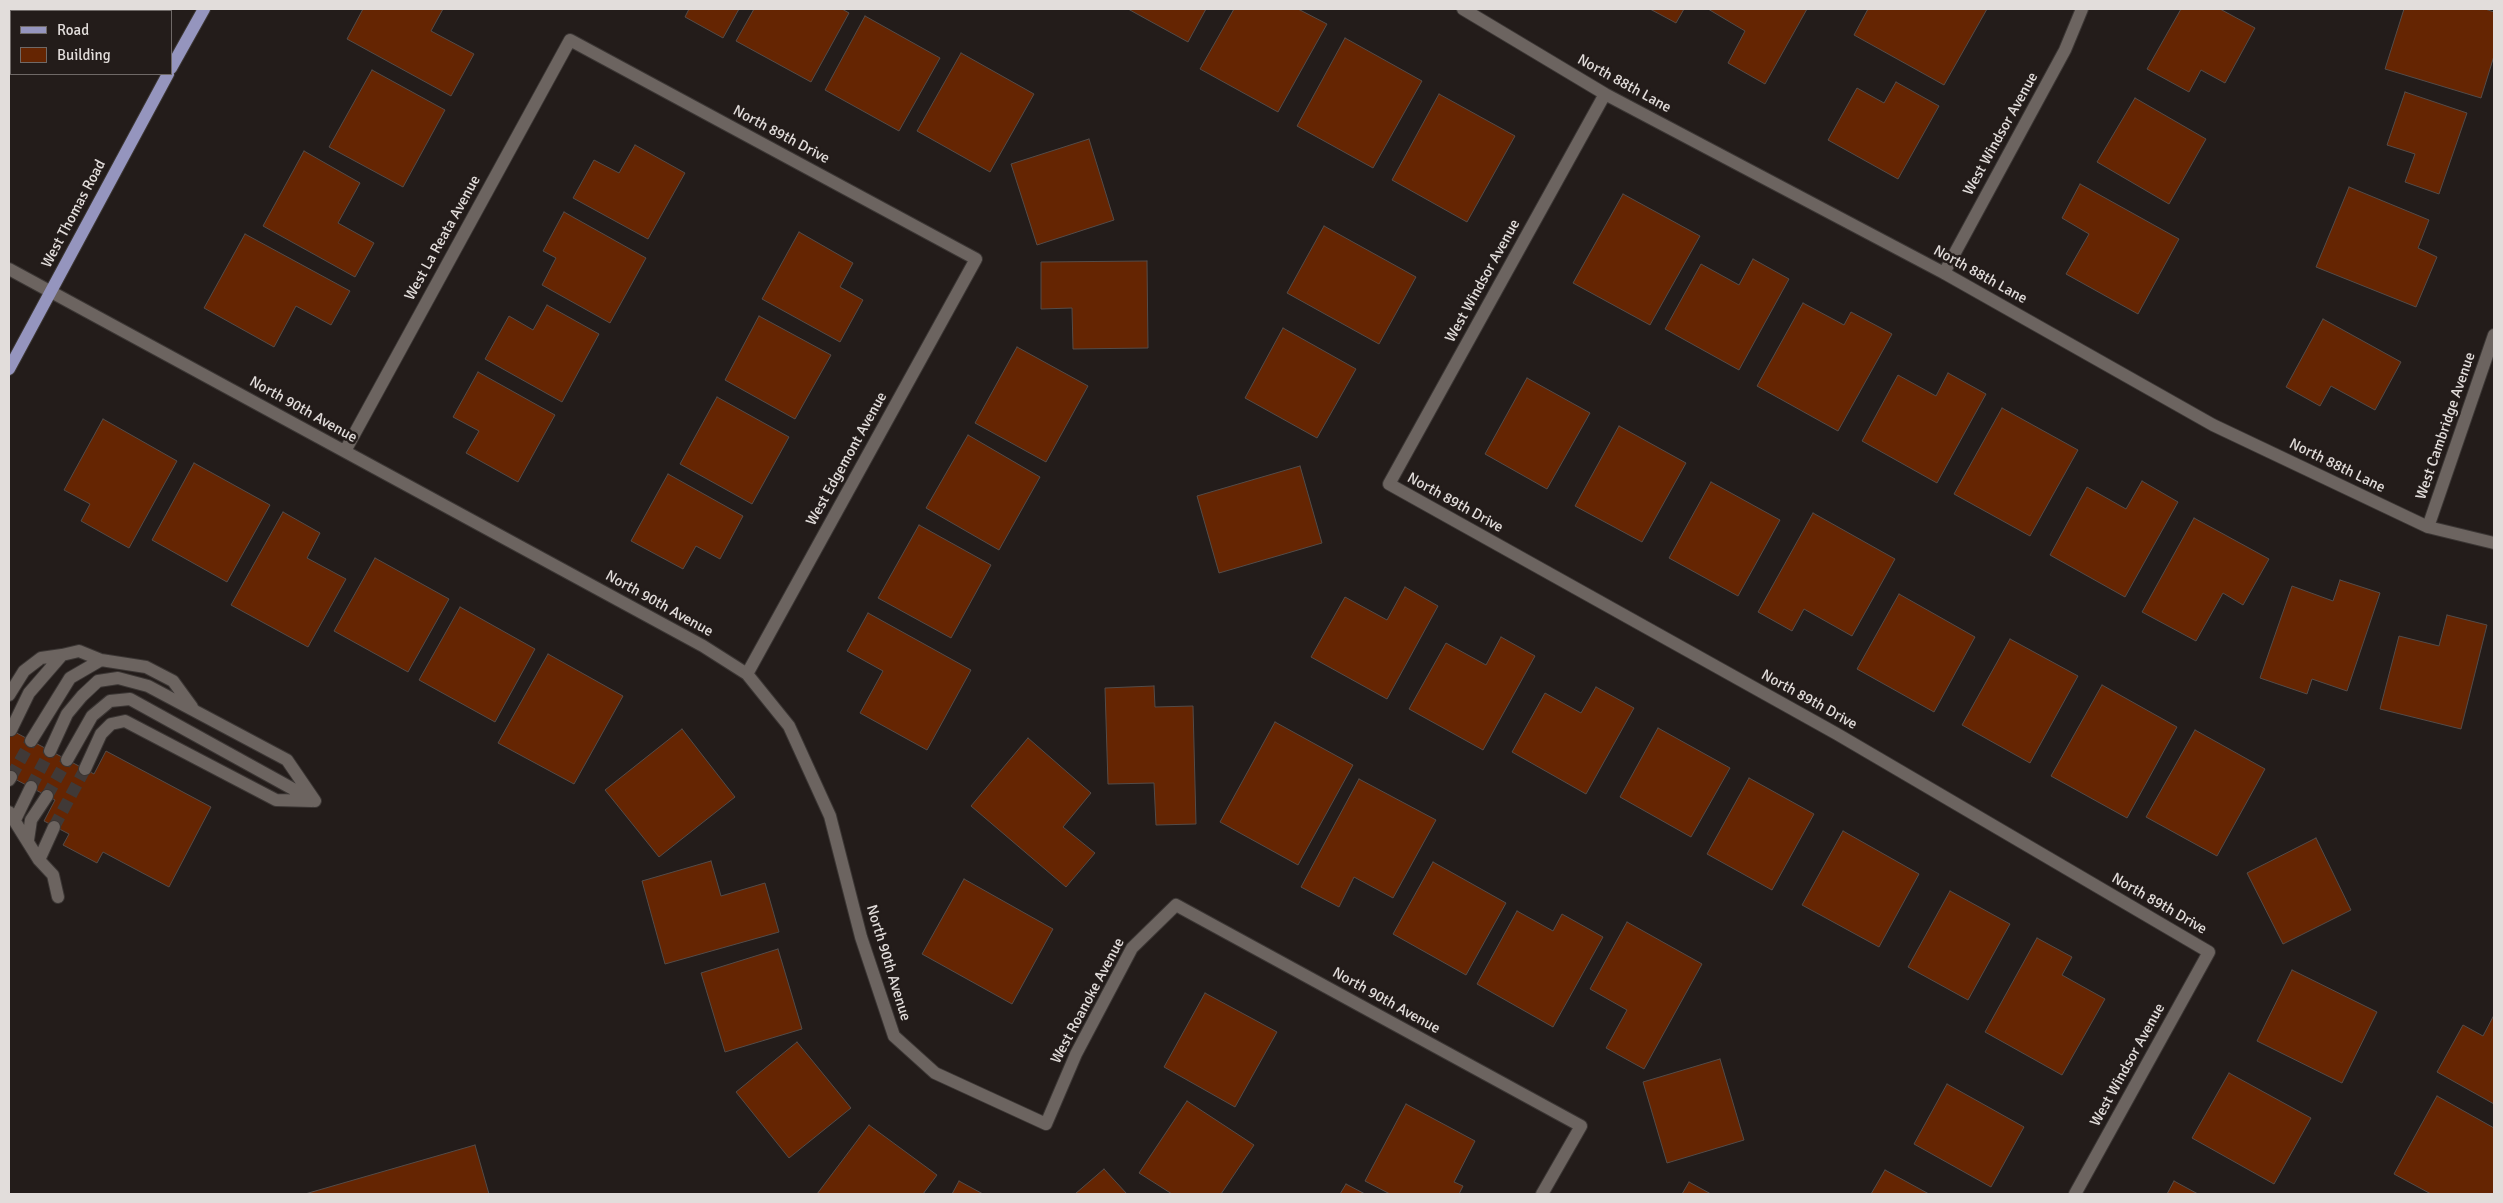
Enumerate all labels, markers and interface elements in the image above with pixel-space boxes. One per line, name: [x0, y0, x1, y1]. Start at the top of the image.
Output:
legend: [10, 10, 172, 75]
text: Road: [57, 21, 89, 39]
text: Building: [57, 46, 111, 64]
street label: North 88th Lane: [1574, 51, 1674, 117]
street label: West Windsor Avenue: [1960, 69, 2042, 199]
street label: North 89th Drive: [730, 102, 832, 168]
street label: West Thomas Road: [38, 157, 110, 271]
street label: West La Reata Avenue: [401, 172, 485, 304]
street label: West Windsor Avenue: [1442, 216, 1524, 346]
street label: North 88th Lane: [1930, 242, 2030, 308]
street label: West Cambridge Avenue: [2412, 350, 2480, 502]
street label: North 90th Avenue: [246, 373, 360, 447]
street label: West Edgemont Avenue: [803, 389, 891, 529]
street label: North 88th Lane: [2286, 435, 2388, 497]
street label: North 89th Drive: [1404, 469, 1506, 537]
street label: North 90th Avenue: [602, 567, 716, 641]
street label: North 89th Drive: [1758, 666, 1860, 734]
street label: North 89th Drive: [2108, 869, 2210, 939]
street label: North 90th Avenue: [862, 903, 914, 1023]
street label: West Roanoke Avenue: [1047, 935, 1129, 1067]
street label: North 90th Avenue: [1329, 964, 1443, 1038]
street label: West Windsor Avenue: [2087, 1000, 2169, 1130]

